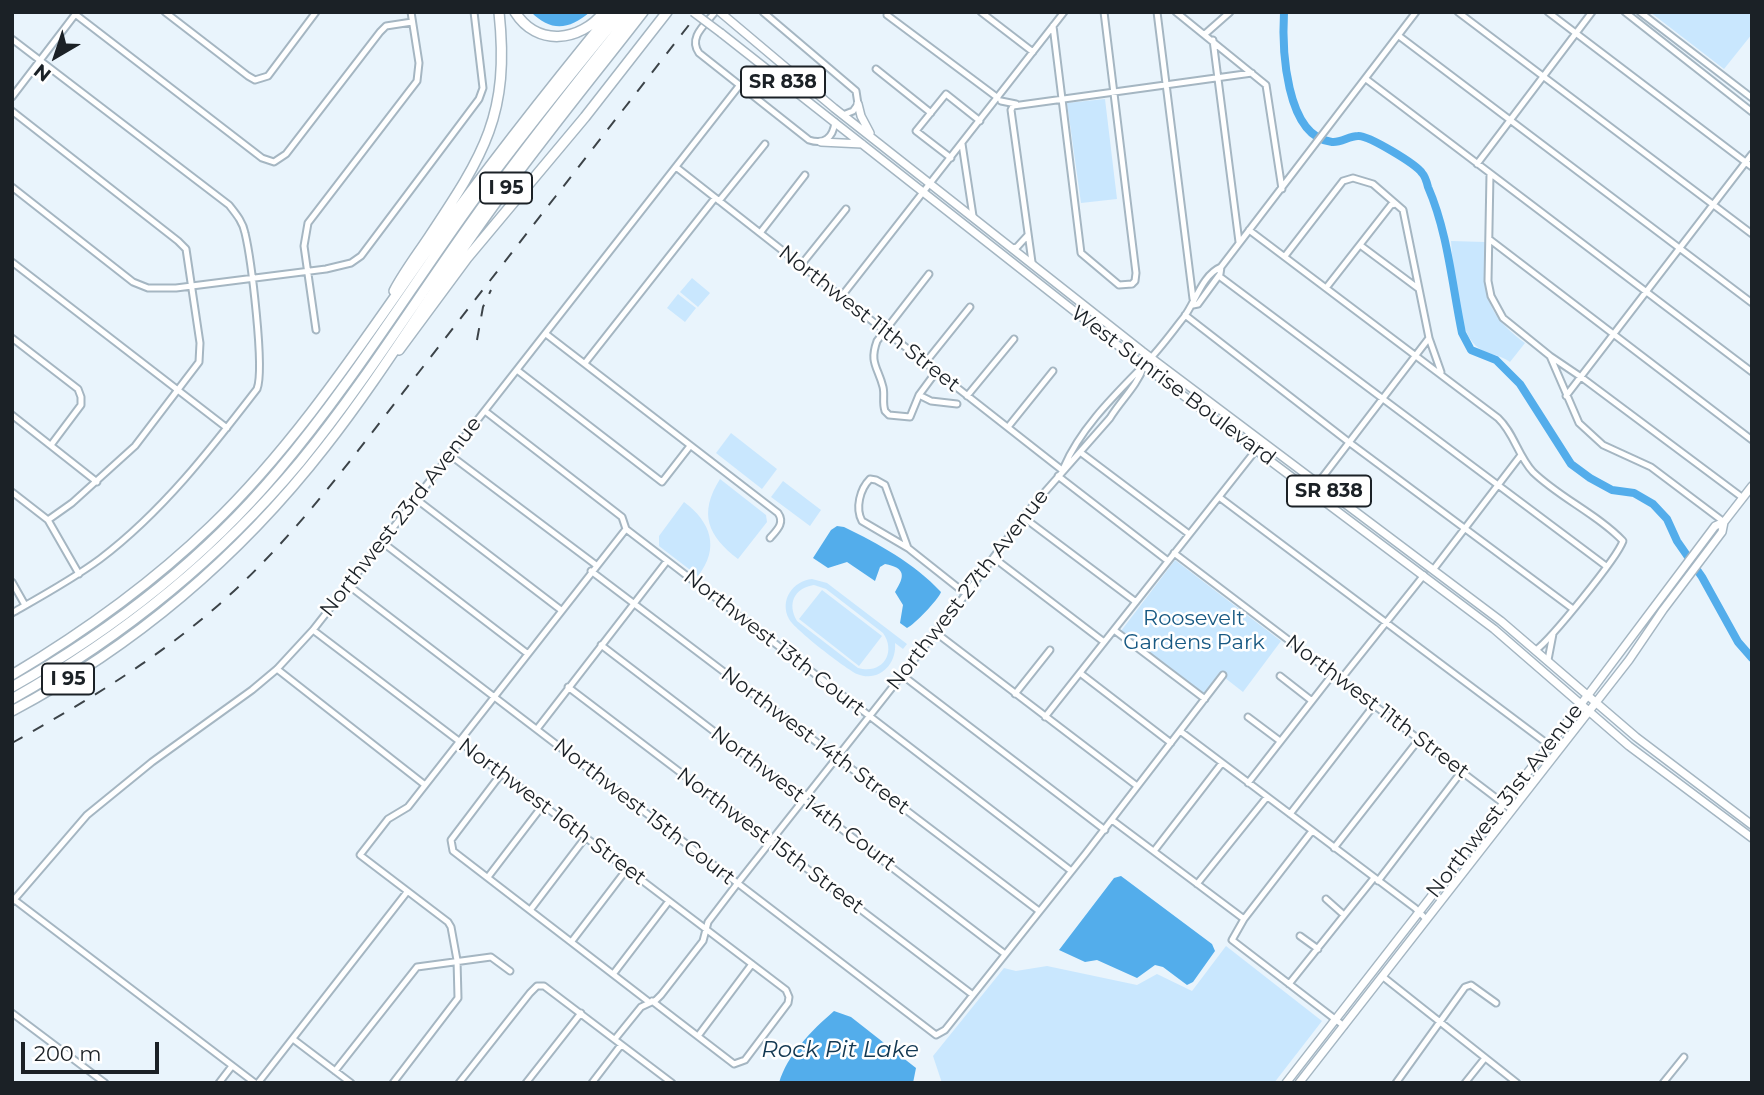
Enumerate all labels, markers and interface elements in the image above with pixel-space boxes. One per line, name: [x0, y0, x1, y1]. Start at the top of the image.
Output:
north arrow: [21, 21, 91, 91]
text: N: [29, 59, 56, 86]
road number: SR 838: [741, 66, 825, 97]
road number: I 95: [480, 172, 532, 204]
street label: Northwest 11th Street: [773, 240, 965, 398]
street label: West Sunrise Boulevard: [1066, 301, 1280, 471]
street label: Northwest 23rd Avenue: [315, 412, 487, 622]
road number: SR 838: [1287, 476, 1371, 506]
street label: Northwest 27th Avenue: [882, 485, 1054, 695]
street label: Northwest 13th Court: [678, 564, 870, 722]
park label: Roosevelt Gardens Park: [1123, 606, 1265, 656]
street label: Northwest 11th Street: [1280, 630, 1474, 784]
street label: Northwest 14th Street: [716, 662, 914, 820]
road number: I 95: [42, 664, 94, 694]
street label: Northwest 31st Avenue: [1421, 699, 1589, 903]
street label: Northwest 14th Court: [705, 721, 901, 877]
street label: Northwest 16th Street: [453, 733, 651, 891]
street label: Northwest 15th Court: [548, 733, 740, 891]
street label: Northwest 15th Street: [671, 762, 869, 920]
scale bar: [24, 1028, 163, 1072]
water label: Rock Pit Lake: [761, 1036, 919, 1064]
text: 200 m: [34, 1041, 101, 1066]

